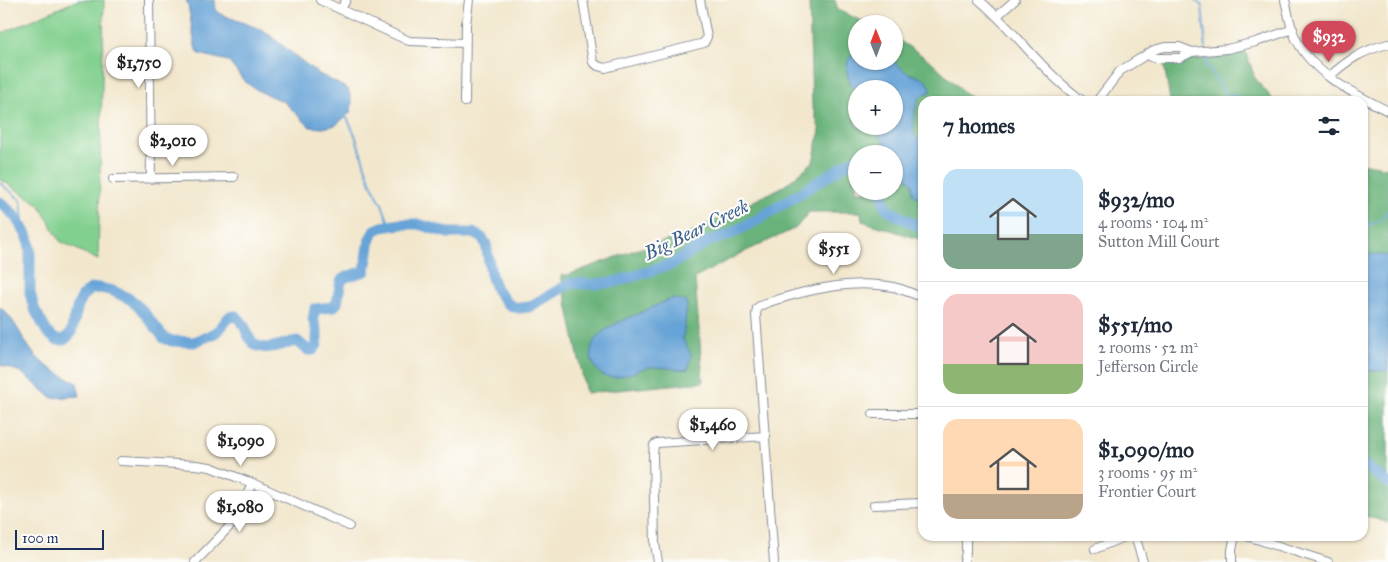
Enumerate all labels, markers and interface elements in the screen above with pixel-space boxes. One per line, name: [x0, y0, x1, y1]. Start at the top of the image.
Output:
north arrow: [848, 15, 902, 70]
map controls: [848, 15, 903, 200]
pin: $932: [1299, 20, 1359, 63]
text: $932: [1313, 27, 1345, 46]
pin: $1,750: [98, 46, 180, 89]
text: $1,750: [117, 53, 161, 72]
button: +: [848, 80, 903, 135]
icon: filters: [1315, 112, 1343, 140]
text: 7 homes: [943, 113, 1015, 139]
pin: $2,010: [132, 124, 214, 167]
text: $2,010: [150, 131, 196, 150]
button: −: [848, 145, 903, 200]
text: $932/mo: [1098, 187, 1175, 213]
icon: home: [983, 189, 1043, 249]
water label: Big Bear Creek: [639, 194, 753, 265]
text: 4 rooms · 104 m²: [1098, 213, 1208, 232]
pin: $551: [804, 232, 864, 275]
text: Sutton Mill Court: [1098, 232, 1220, 251]
text: $551: [819, 239, 849, 258]
text: $551/mo: [1098, 312, 1172, 338]
icon: home: [983, 314, 1043, 374]
text: 2 rooms · 52 m²: [1098, 338, 1198, 357]
text: Jefferson Circle: [1098, 357, 1198, 376]
pin: $1,460: [672, 408, 754, 451]
text: $1,460: [690, 415, 736, 434]
pin: $1,090: [200, 424, 282, 467]
text: $1,090: [217, 431, 265, 450]
text: $1,090/mo: [1098, 437, 1194, 463]
icon: home: [983, 439, 1043, 499]
text: 3 rooms · 95 m²: [1098, 463, 1197, 482]
text: Frontier Court: [1098, 482, 1196, 501]
pin: $1,080: [199, 490, 281, 533]
text: $1,080: [216, 497, 264, 516]
scale bar: [15, 527, 104, 550]
text: 100 m: [22, 530, 59, 547]

